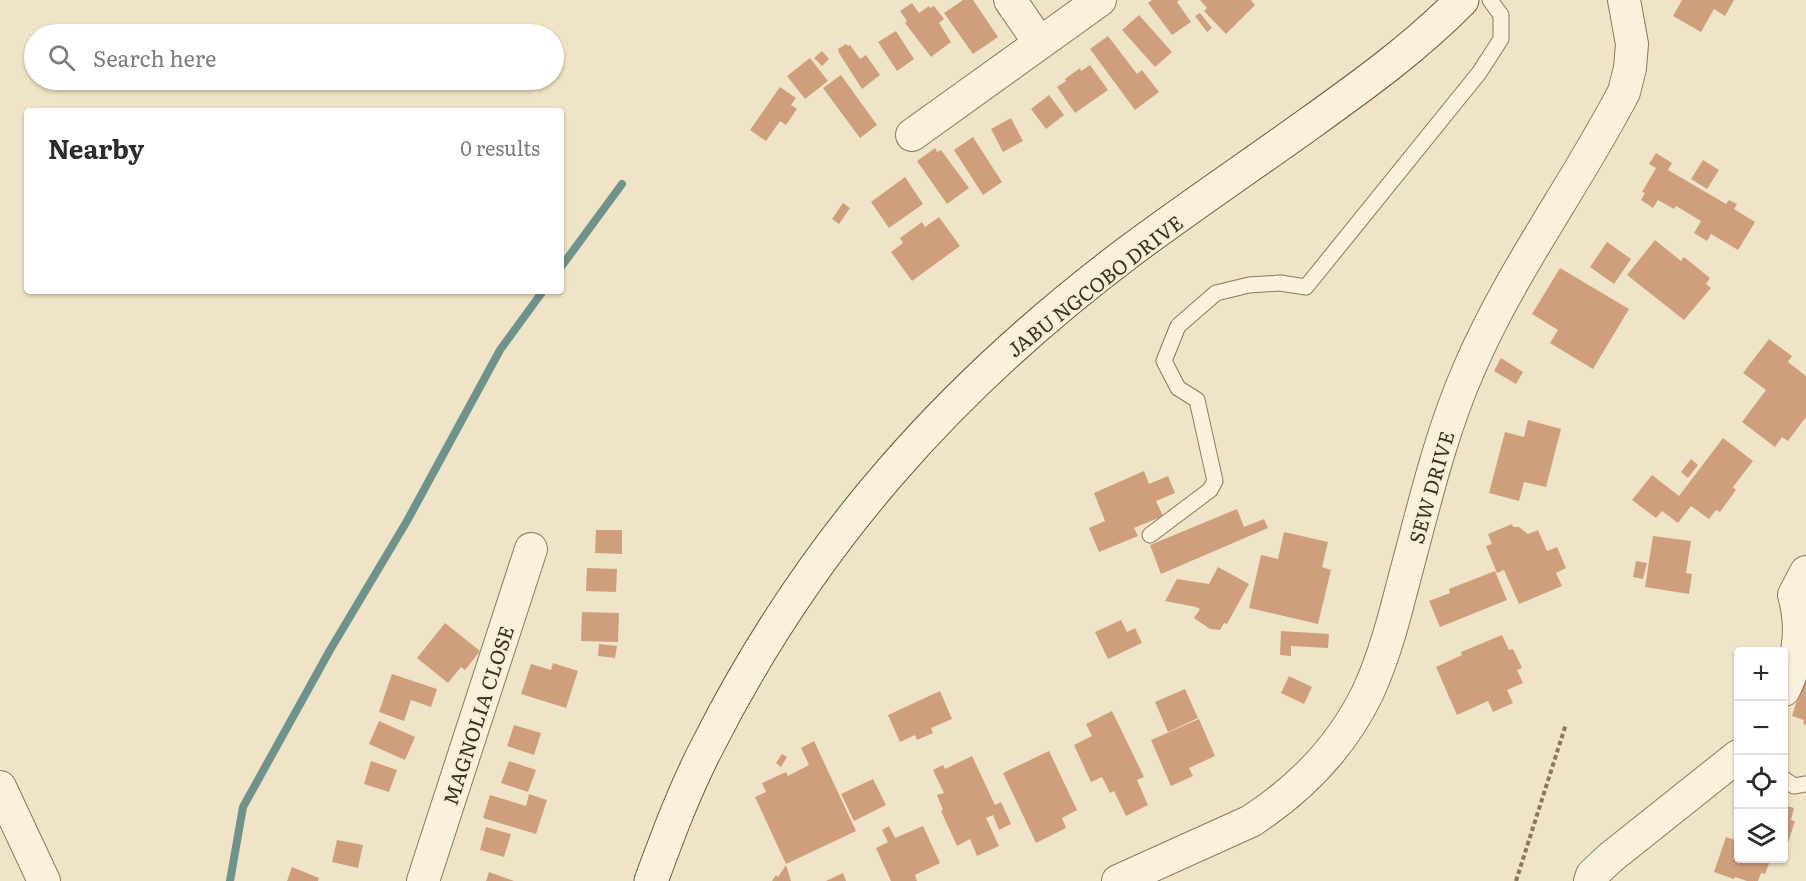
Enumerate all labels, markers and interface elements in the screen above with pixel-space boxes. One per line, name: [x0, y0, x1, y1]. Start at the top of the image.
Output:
search box: [24, 24, 564, 90]
icon: search: [45, 41, 78, 74]
text: Search here: [93, 41, 216, 74]
text: Nearby: [48, 128, 144, 167]
text: 0 results: [460, 132, 540, 162]
street label: JABU NGCOBO DRIVE: [1000, 207, 1188, 363]
street label: SEW DRIVE: [1400, 427, 1460, 547]
street label: MAGNOLIA CLOSE: [434, 621, 520, 809]
map controls: [1734, 647, 1788, 863]
button: +: [1734, 647, 1788, 701]
button: −: [1734, 701, 1788, 755]
button: locate: [1734, 755, 1788, 809]
button: layers: [1734, 809, 1788, 863]

